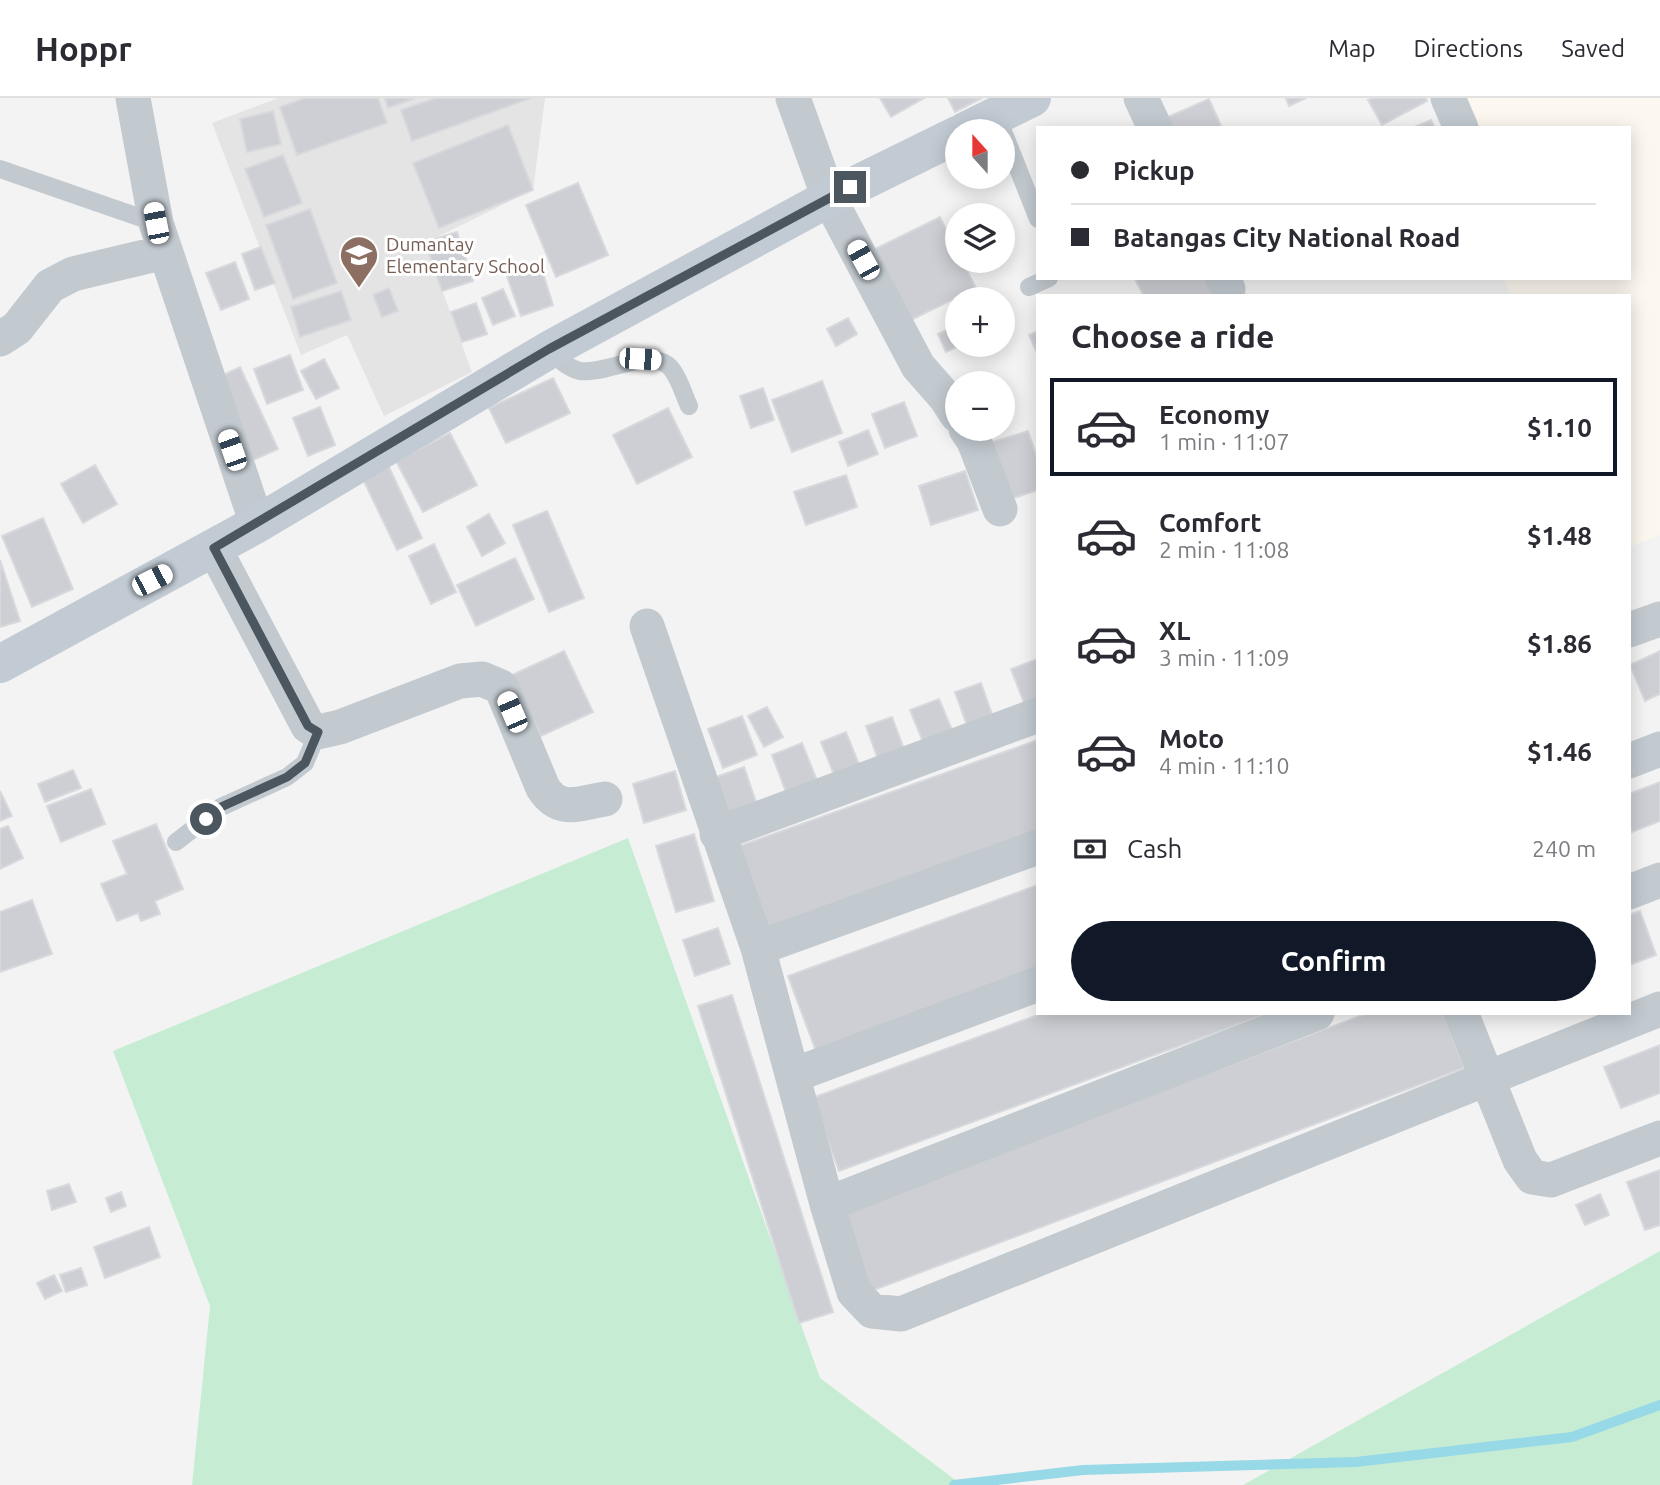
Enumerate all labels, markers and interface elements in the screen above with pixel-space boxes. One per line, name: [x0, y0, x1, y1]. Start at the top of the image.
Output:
text: Hoppr: [35, 30, 132, 67]
text: Map: [1328, 35, 1375, 62]
text: Directions: [1413, 35, 1523, 62]
text: Saved: [1561, 35, 1625, 62]
north arrow: [945, 119, 1015, 189]
map controls: [945, 119, 1015, 441]
text: Pickup: [1113, 156, 1195, 185]
route end: [834, 171, 866, 203]
car: [142, 200, 171, 246]
button: layers: [945, 203, 1015, 273]
text: Batangas City National Road: [1113, 223, 1460, 252]
place label: Dumantay Elementary School: [386, 233, 545, 277]
school or university icon: Dumantay Elementary School: [338, 234, 380, 289]
car: [844, 237, 883, 283]
button: +: [945, 287, 1015, 357]
text: Choose a ride: [1071, 318, 1274, 354]
car: [619, 347, 662, 371]
button: −: [945, 371, 1015, 441]
icon: car: [1075, 396, 1138, 459]
text: Economy: [1159, 400, 1269, 429]
text: $1.10: [1527, 413, 1592, 442]
car: [216, 427, 249, 473]
text: 1 min · 11:07: [1159, 429, 1290, 454]
icon: car: [1075, 504, 1138, 567]
text: Comfort: [1159, 508, 1262, 537]
text: $1.48: [1527, 521, 1592, 550]
text: 2 min · 11:08: [1159, 537, 1290, 562]
car: [129, 561, 176, 599]
icon: car: [1075, 612, 1138, 675]
text: XL: [1159, 616, 1190, 645]
text: $1.86: [1527, 629, 1592, 658]
text: 3 min · 11:09: [1159, 645, 1290, 670]
car: [495, 689, 530, 735]
icon: car: [1075, 720, 1138, 783]
text: Moto: [1159, 724, 1224, 753]
text: $1.46: [1527, 737, 1592, 766]
text: 4 min · 11:10: [1159, 753, 1290, 778]
route start: [190, 803, 222, 835]
icon: cash: [1071, 830, 1109, 868]
text: Cash: [1127, 834, 1182, 863]
text: 240 m: [1532, 836, 1596, 861]
button: Confirm: [1071, 921, 1596, 1001]

